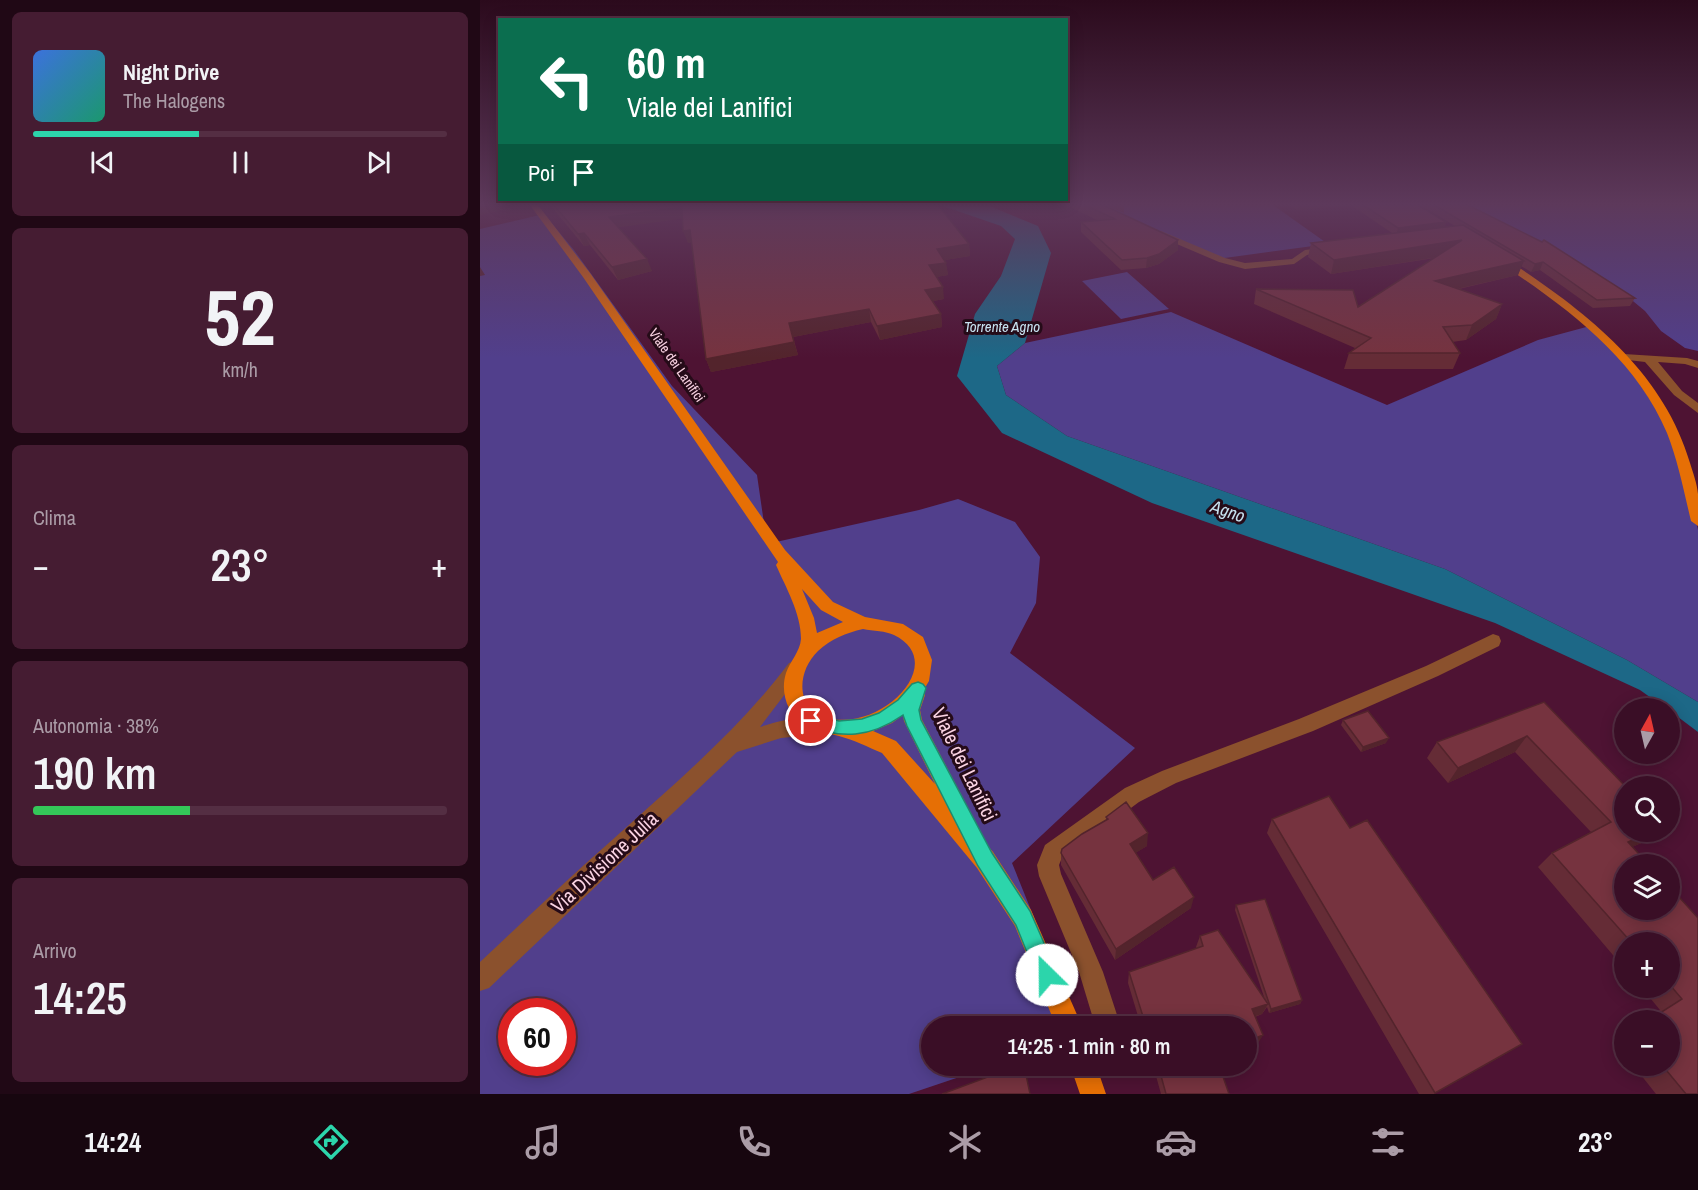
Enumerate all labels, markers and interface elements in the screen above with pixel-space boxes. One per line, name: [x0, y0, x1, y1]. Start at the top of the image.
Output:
text: 60 m: [627, 35, 706, 91]
icon: left: [528, 42, 606, 120]
text: Night Drive: [123, 57, 219, 87]
text: The Halogens: [123, 87, 225, 114]
text: Viale dei Lanifici: [627, 89, 793, 125]
icon: previous: [86, 146, 119, 179]
icon: pause: [224, 146, 257, 179]
icon: next: [362, 146, 395, 179]
icon: arrive: [567, 156, 600, 189]
text: Poi: [528, 158, 555, 188]
text: 52: [204, 264, 276, 369]
water label: Torrente Agno: [964, 316, 1040, 337]
street label: Viale dei Lanifici: [645, 325, 709, 405]
text: km/h: [222, 356, 258, 383]
water label: Agno: [1207, 493, 1248, 528]
text: Clima: [33, 504, 76, 531]
text: 23°: [210, 534, 270, 595]
text: −: [33, 543, 49, 587]
text: +: [431, 543, 447, 587]
pin: [785, 695, 836, 746]
north arrow: [1614, 698, 1680, 764]
map controls: [1614, 698, 1680, 1076]
street label: Viale dei Lanifici: [926, 703, 1004, 825]
icon: arrive: [794, 704, 827, 737]
text: Autonomia · 38%: [33, 712, 159, 739]
text: 190 km: [33, 742, 157, 803]
button: search: [1614, 776, 1680, 842]
street label: Via Divisione Julia: [545, 805, 663, 919]
button: layers: [1614, 854, 1680, 920]
button: +: [1614, 932, 1680, 998]
text: Arrivo: [33, 937, 77, 964]
position arrow: [1015, 943, 1079, 1007]
text: 14:25: [33, 967, 127, 1028]
speed limit sign: 60: [498, 998, 576, 1076]
button: −: [1614, 1010, 1680, 1076]
text: 14:25 · 1 min · 80 m: [1007, 1031, 1171, 1061]
icon: directions: [310, 1121, 352, 1163]
icon: music: [522, 1121, 564, 1163]
icon: phone: [733, 1121, 775, 1163]
icon: climate: [944, 1121, 986, 1163]
icon: car: [1155, 1121, 1197, 1163]
icon: filters: [1367, 1121, 1409, 1163]
text: 14:24: [85, 1124, 141, 1160]
text: 23°: [1578, 1124, 1613, 1160]

